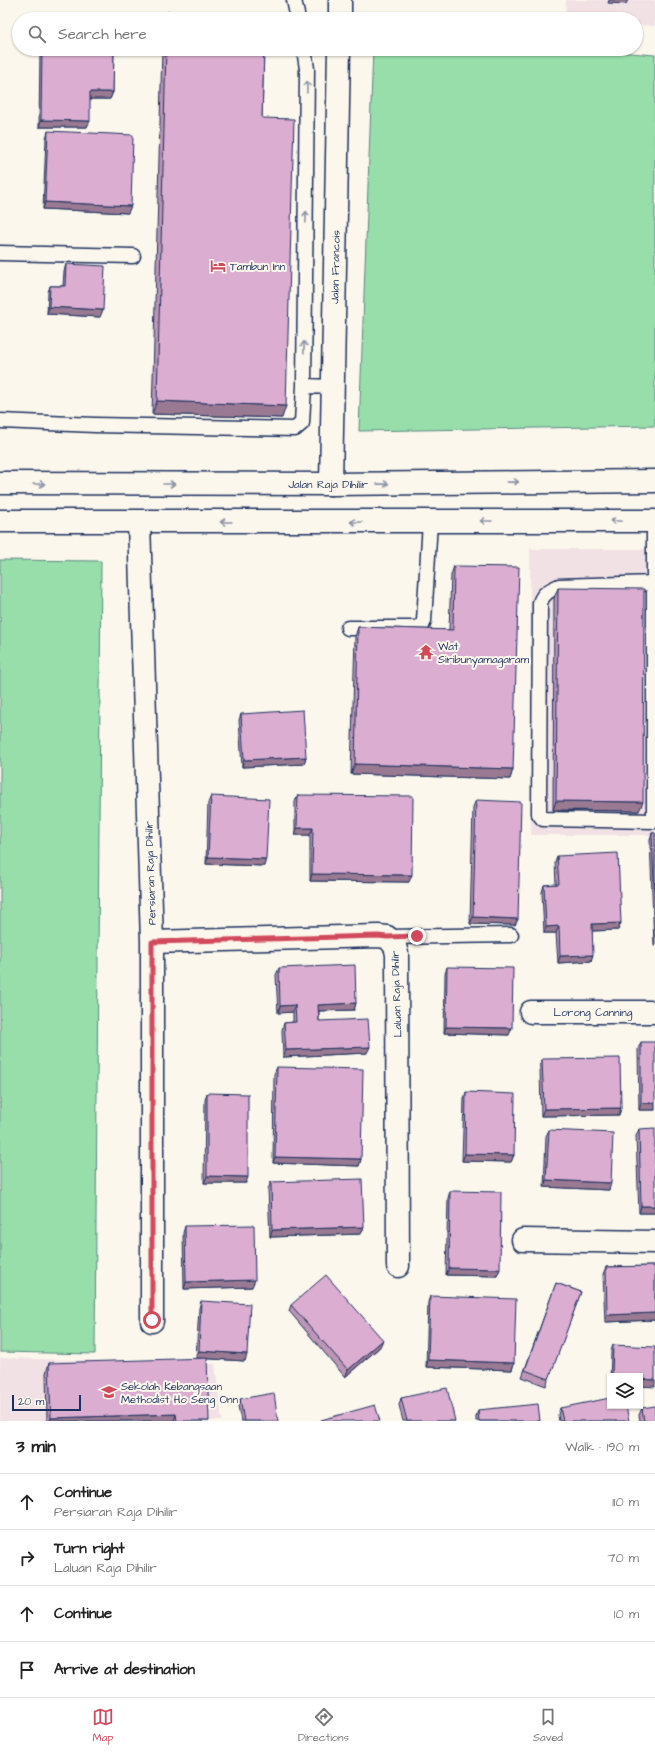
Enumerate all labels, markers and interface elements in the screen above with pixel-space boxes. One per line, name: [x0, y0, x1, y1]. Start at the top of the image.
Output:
search box: [12, 12, 643, 56]
icon: search: [26, 23, 48, 45]
text: Search here: [58, 24, 147, 45]
one-way arrow: [303, 81, 311, 94]
one-way arrow: [302, 211, 309, 224]
street label: Jalan Francois: [327, 230, 344, 304]
hotel icon: Tambun Inn: [209, 257, 227, 275]
place label: Tambun Inn: [230, 259, 286, 274]
one-way arrow: [300, 341, 308, 354]
street label: Jalan Raja Dihilir: [288, 477, 368, 492]
one-way arrow: [506, 478, 519, 486]
one-way arrow: [32, 480, 45, 488]
one-way arrow: [162, 480, 175, 488]
one-way arrow: [376, 480, 389, 487]
one-way arrow: [480, 517, 493, 525]
one-way arrow: [610, 517, 623, 525]
one-way arrow: [220, 518, 233, 526]
one-way arrow: [350, 518, 363, 526]
place label: Wat Siribunyamagaram: [438, 639, 529, 668]
temple icon: Wat Siribunyamagaram: [417, 643, 435, 661]
street label: Persiaran Raja Dihilir: [141, 821, 160, 925]
route end: [408, 927, 426, 945]
street label: Laluan Raja Dihilir: [387, 950, 406, 1038]
street label: Lorong Canning: [554, 1005, 633, 1021]
route start: [143, 1311, 161, 1329]
map controls: [607, 1373, 643, 1409]
button: layers: [607, 1373, 643, 1409]
place label: Sekolah Kebangsaan Methodist Ho Seng Onn: [121, 1379, 239, 1408]
school or university icon: Sekolah Kebangsaan Methodist Ho Seng Onn: [100, 1383, 118, 1401]
scale bar: [12, 1393, 81, 1412]
text: 20 m: [18, 1394, 44, 1409]
text: 3 min: [16, 1435, 56, 1459]
text: Walk · 190 m: [565, 1438, 639, 1456]
text: Continue: [54, 1482, 112, 1503]
icon: ahead: [16, 1491, 38, 1513]
text: 110 m: [612, 1493, 639, 1511]
text: Persiaran Raja Dihilir: [54, 1503, 177, 1521]
text: Turn right: [54, 1538, 125, 1559]
icon: right: [16, 1547, 38, 1569]
text: 70 m: [607, 1549, 639, 1567]
text: Laluan Raja Dihilir: [54, 1559, 157, 1577]
icon: ahead: [16, 1603, 38, 1625]
text: Continue: [54, 1603, 112, 1624]
text: 10 m: [614, 1605, 639, 1623]
icon: arrive: [16, 1659, 38, 1681]
text: Arrive at destination: [54, 1659, 195, 1680]
tab: Map: [92, 1706, 114, 1745]
tab: Directions: [298, 1706, 349, 1745]
tab: Saved: [533, 1706, 563, 1745]

